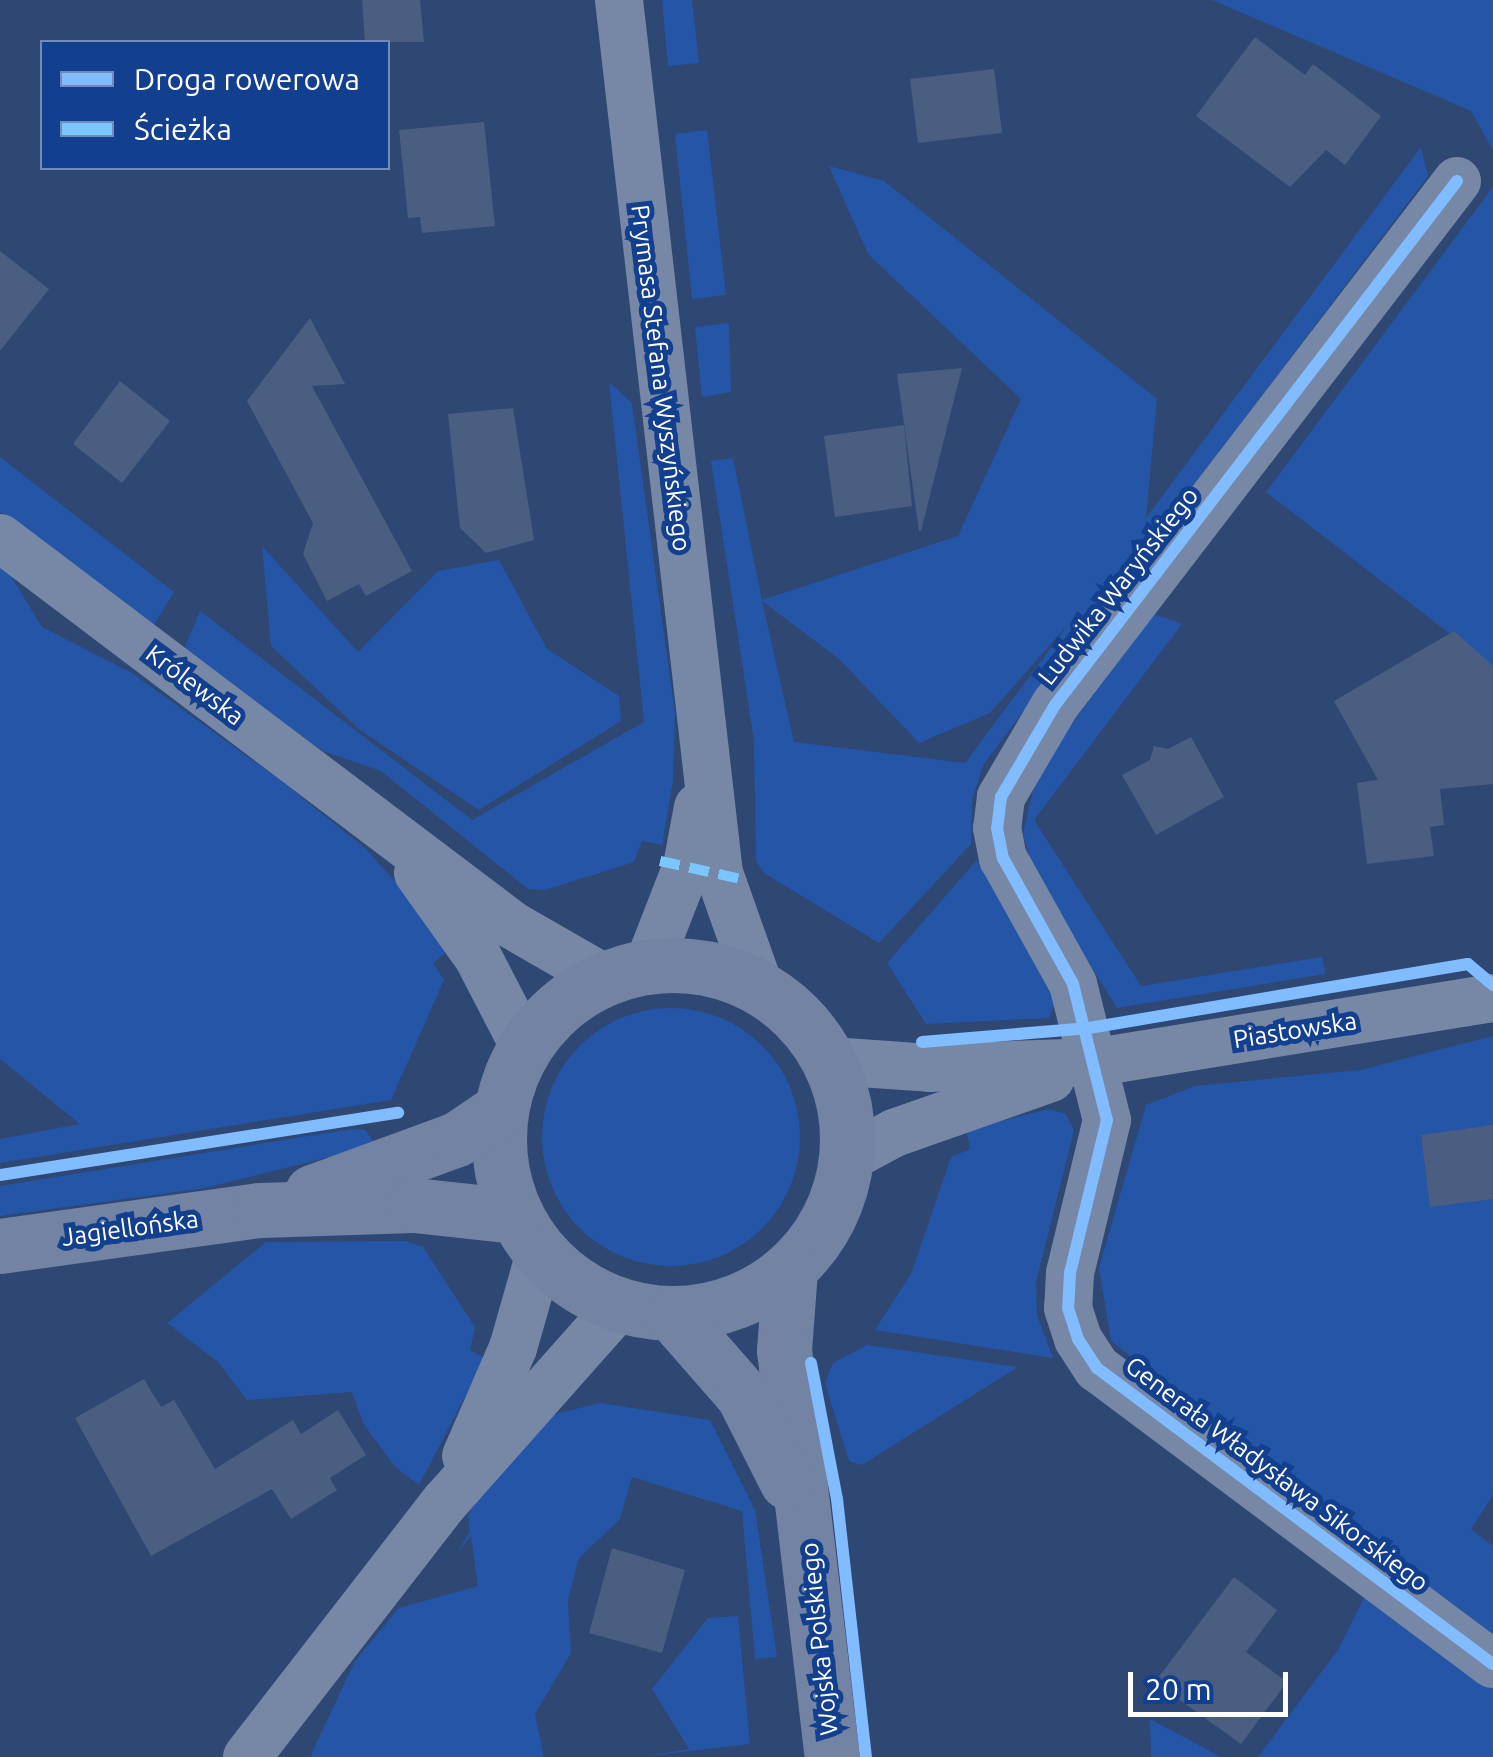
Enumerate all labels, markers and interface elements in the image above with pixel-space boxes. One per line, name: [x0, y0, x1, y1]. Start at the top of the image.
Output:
legend: [40, 40, 390, 170]
text: Droga rowerowa: [134, 62, 360, 96]
text: Ścieżka: [134, 112, 232, 146]
street label: Prymasa Stefana Wyszyńskiego: [625, 203, 697, 553]
street label: Ludwika Waryńskiego: [1032, 481, 1204, 691]
street label: Królewska: [140, 638, 250, 732]
street label: Piastowska: [1231, 1005, 1359, 1055]
street label: Jagiellońska: [60, 1204, 200, 1252]
street label: Generała Władysława Sikorskiego: [1120, 1350, 1434, 1598]
street label: Wojska Polskiego: [794, 1541, 844, 1737]
scale bar: [1133, 1652, 1293, 1714]
text: 20 m: [1145, 1672, 1212, 1706]

